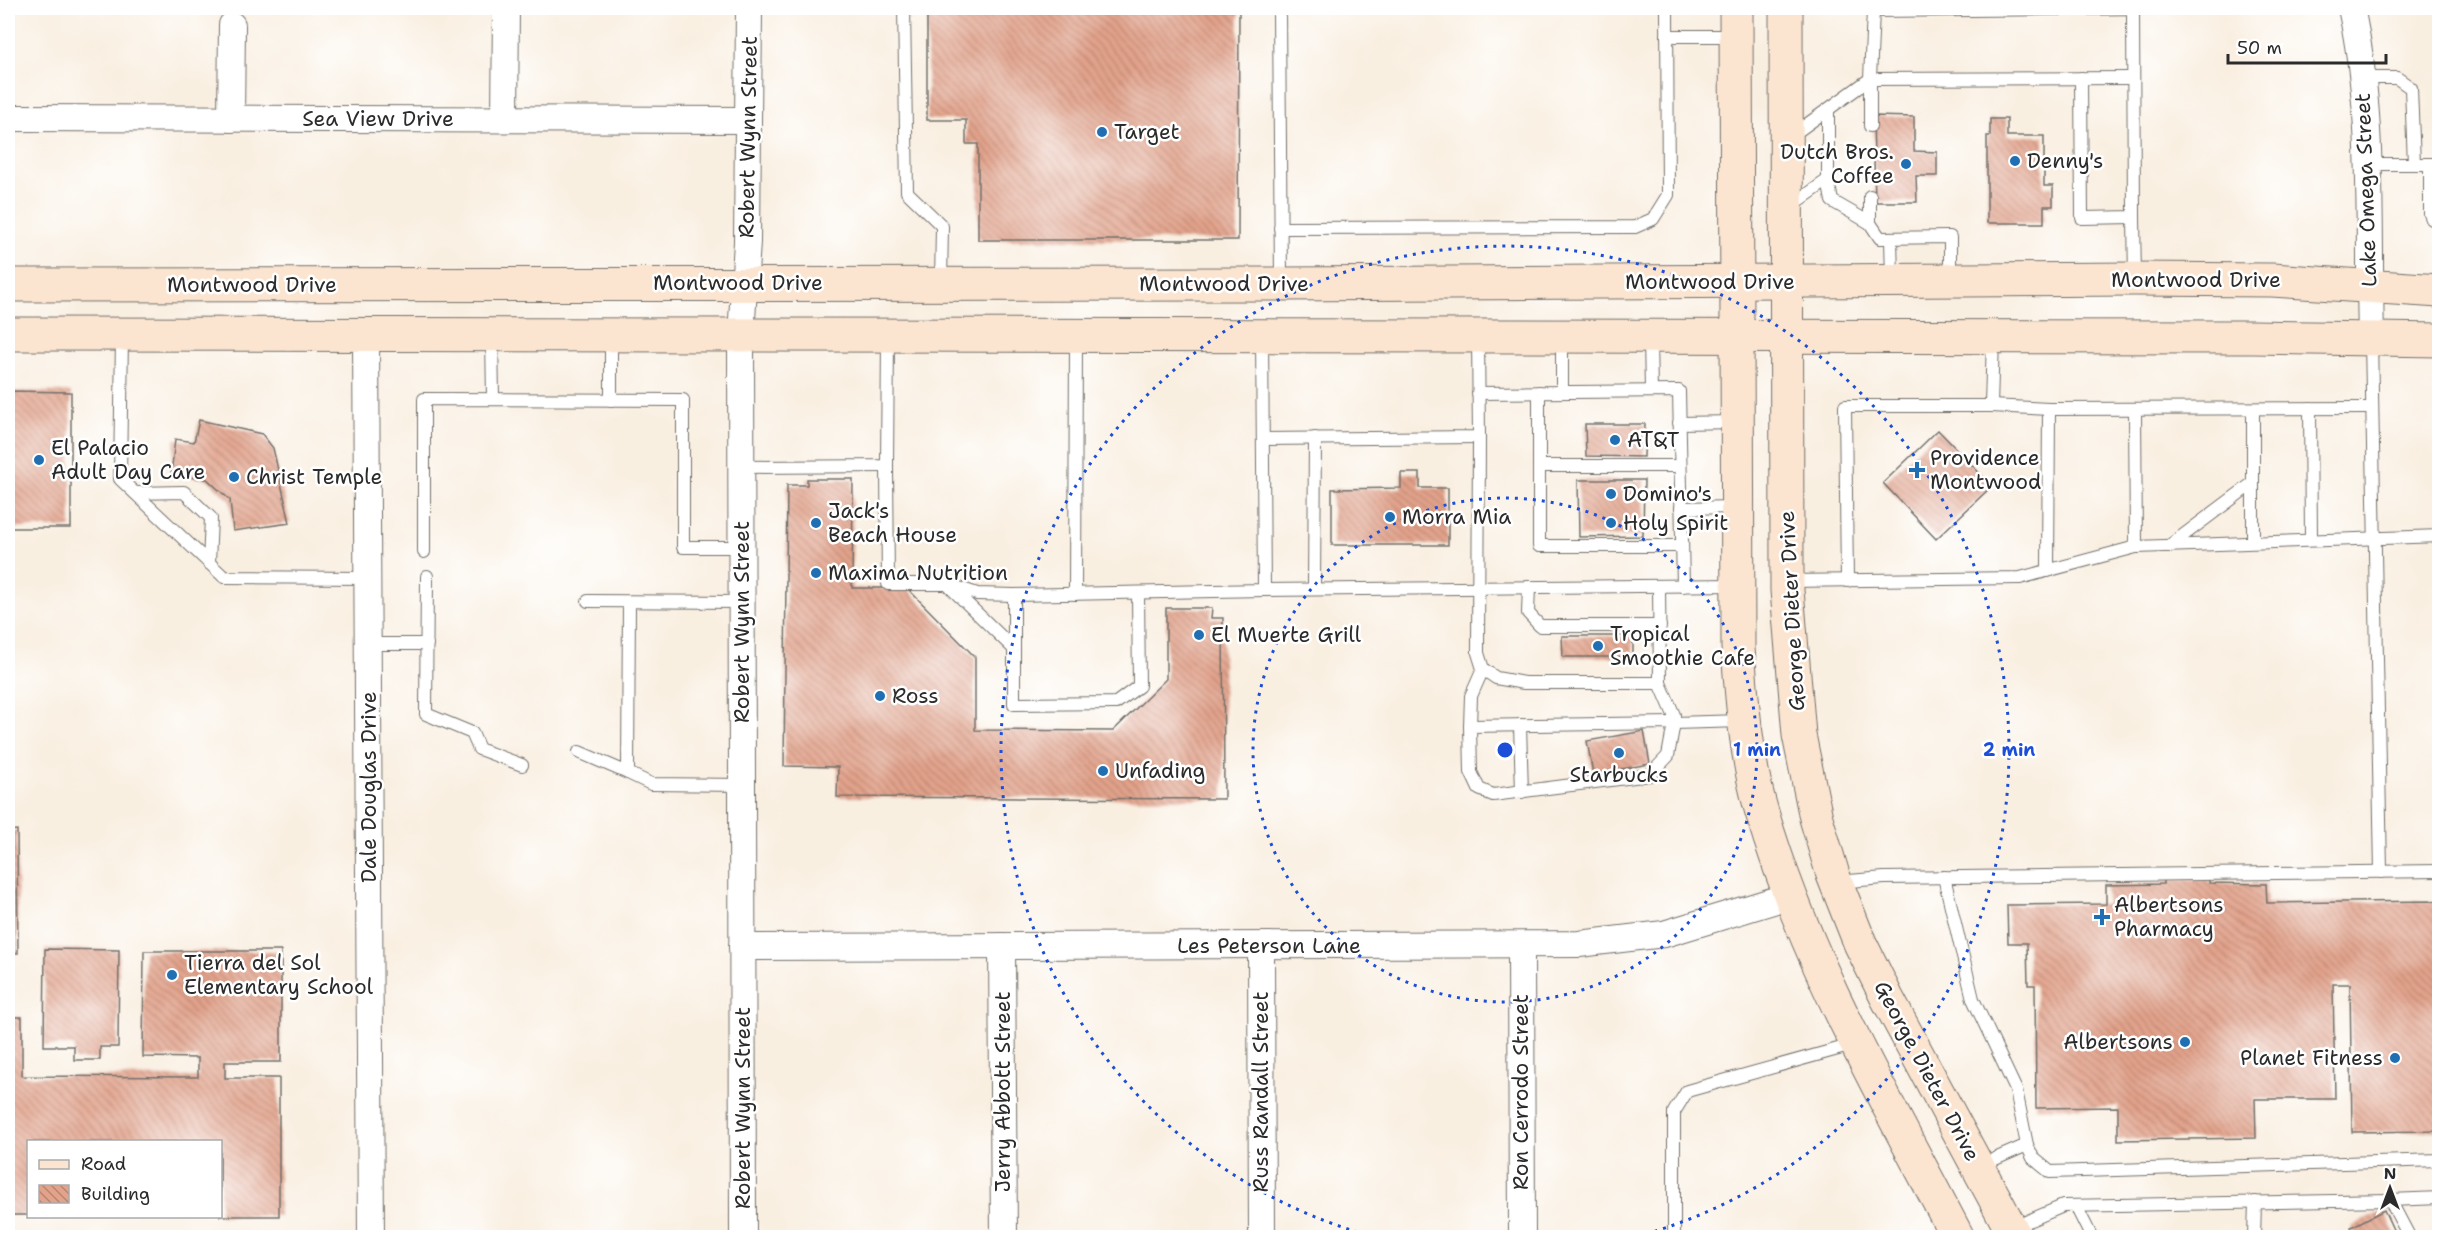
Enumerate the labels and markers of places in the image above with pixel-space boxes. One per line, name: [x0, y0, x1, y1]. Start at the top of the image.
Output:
place label: Target: [1114, 118, 1180, 146]
marker: Target: [1095, 125, 1109, 139]
place label: Dutch Bros. Coffee: [1780, 138, 1894, 190]
place label: Denny's: [2027, 147, 2103, 175]
marker: Denny's: [2008, 154, 2022, 168]
marker: Dutch Bros. Coffee: [1899, 157, 1913, 171]
place label: AT&T: [1627, 426, 1680, 454]
marker: AT&T: [1608, 433, 1622, 447]
place label: El Palacio Adult Day Care: [51, 434, 205, 486]
place label: Providence Montwood: [1930, 444, 2041, 496]
marker: El Palacio Adult Day Care: [32, 453, 46, 467]
marker: Providence Montwood: [1908, 461, 1926, 479]
place label: Christ Temple: [246, 463, 382, 491]
marker: Christ Temple: [227, 470, 241, 484]
place label: Domino's: [1623, 480, 1712, 508]
marker: Domino's: [1604, 487, 1618, 501]
place label: Jack's Beach House: [828, 497, 957, 549]
place label: Morra Mia: [1402, 503, 1511, 531]
place label: Holy Spirit: [1623, 509, 1728, 537]
marker: Morra Mia: [1383, 510, 1397, 524]
marker: Jack's Beach House: [809, 516, 823, 530]
marker: Holy Spirit: [1604, 516, 1618, 530]
place label: Maxima Nutrition: [828, 559, 1008, 587]
marker: Maxima Nutrition: [809, 566, 823, 580]
place label: Tropical Smoothie Cafe: [1610, 620, 1755, 672]
place label: El Muerte Grill: [1211, 621, 1362, 649]
marker: El Muerte Grill: [1192, 628, 1206, 642]
marker: Tropical Smoothie Cafe: [1591, 639, 1605, 653]
place label: Ross: [892, 682, 939, 710]
marker: Ross: [873, 689, 887, 703]
centre of rings: [1495, 740, 1515, 760]
marker: Starbucks: [1612, 746, 1626, 760]
place label: Unfading: [1115, 757, 1206, 785]
place label: Starbucks: [1569, 761, 1669, 789]
marker: Unfading: [1096, 764, 1110, 778]
place label: Albertsons Pharmacy: [2114, 891, 2224, 943]
marker: Albertsons Pharmacy: [2095, 910, 2109, 924]
place label: Tierra del Sol Elementary School: [184, 949, 374, 1001]
marker: Tierra del Sol Elementary School: [165, 968, 179, 982]
place label: Albertsons: [2063, 1028, 2173, 1056]
marker: Albertsons: [2178, 1035, 2192, 1049]
place label: Planet Fitness: [2240, 1044, 2383, 1072]
marker: Planet Fitness: [2388, 1051, 2402, 1065]

